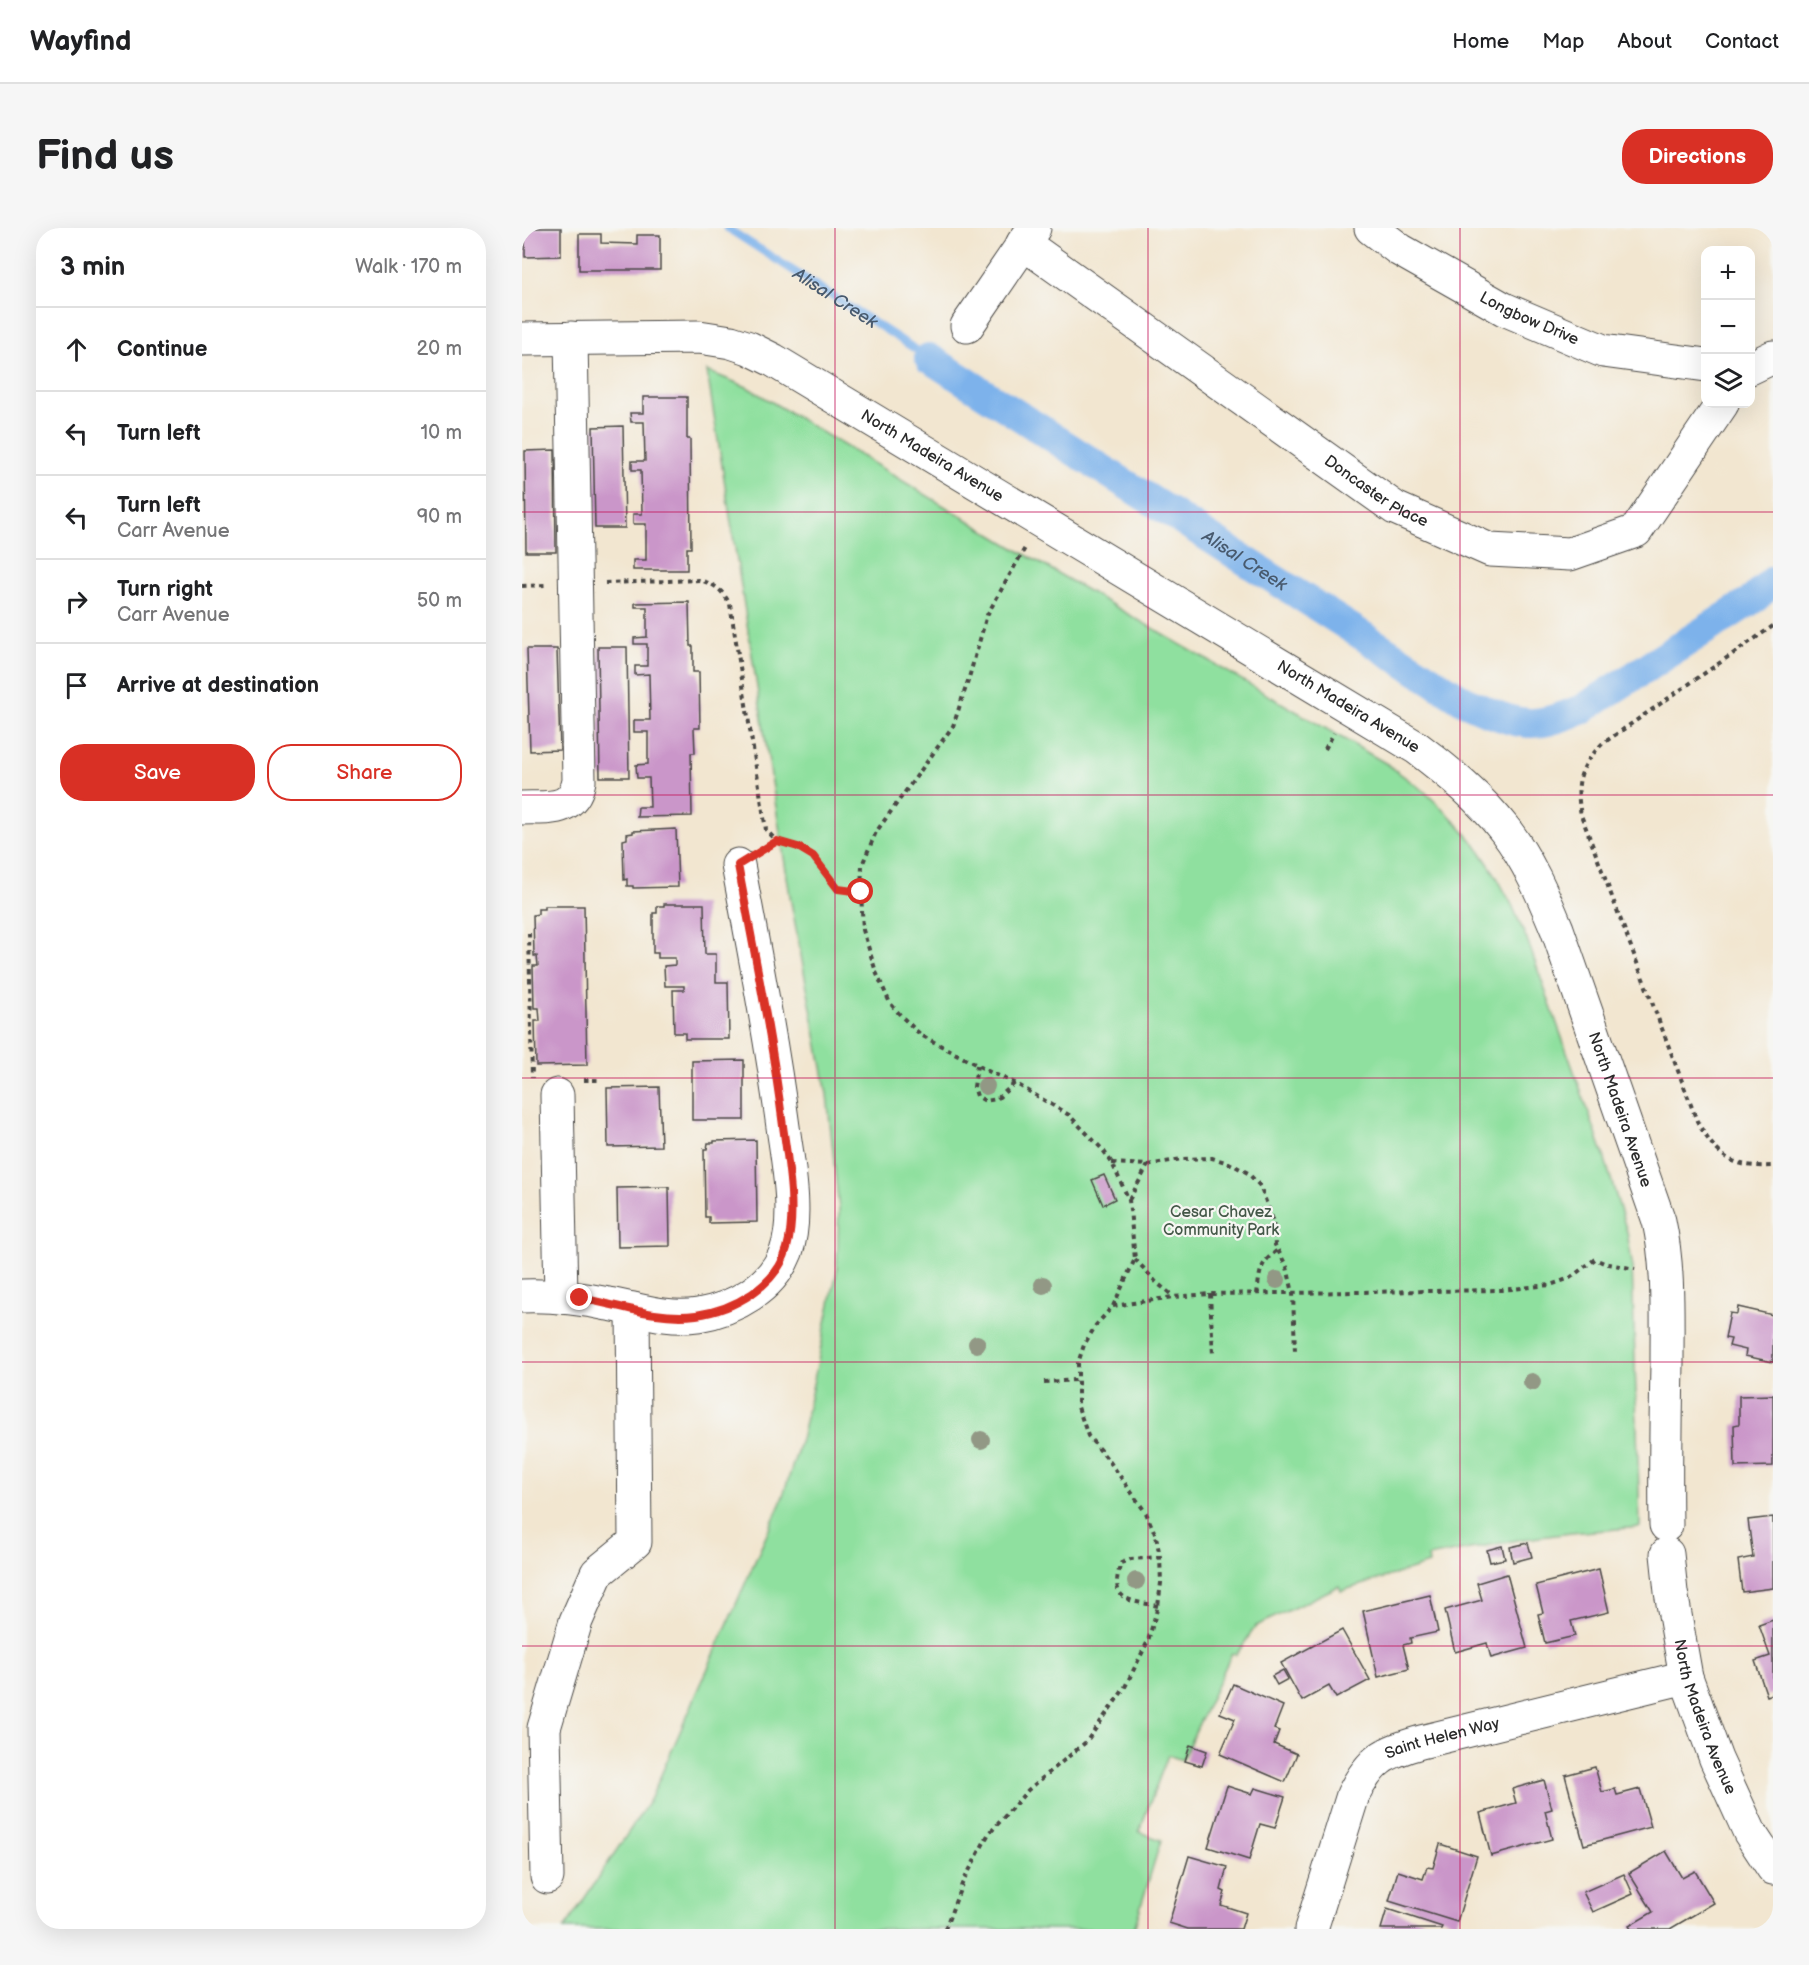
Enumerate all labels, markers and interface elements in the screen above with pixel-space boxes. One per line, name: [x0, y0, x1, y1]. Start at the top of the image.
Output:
text: Wayfind: [30, 25, 131, 58]
text: Home: [1452, 29, 1509, 54]
text: Map: [1542, 29, 1584, 54]
text: About: [1617, 29, 1672, 54]
text: Contact: [1705, 29, 1779, 54]
button: Directions: [1622, 129, 1773, 184]
text: Find us: [36, 131, 174, 182]
map controls: [1701, 246, 1755, 408]
button: +: [1701, 246, 1755, 300]
text: 3 min: [60, 252, 125, 283]
text: Walk · 170 m: [355, 255, 462, 279]
water label: Alisal Creek: [788, 262, 883, 333]
street label: Longbow Drive: [1476, 288, 1582, 349]
button: −: [1701, 300, 1755, 354]
icon: ahead: [60, 333, 93, 366]
text: Continue: [117, 336, 207, 363]
text: 20 m: [417, 337, 462, 361]
button: layers: [1701, 354, 1755, 408]
street label: North Madeira Avenue: [857, 406, 1007, 506]
icon: left: [60, 417, 93, 450]
text: Turn left: [117, 420, 201, 447]
text: 10 m: [421, 421, 462, 445]
street label: Doncaster Place: [1321, 451, 1431, 531]
text: Turn left: [117, 492, 201, 519]
icon: left: [60, 501, 93, 534]
text: 90 m: [417, 505, 462, 529]
text: Carr Avenue: [117, 519, 230, 543]
water label: Alisal Creek: [1198, 525, 1292, 596]
text: Turn right: [117, 576, 213, 603]
icon: right: [60, 585, 93, 618]
text: 50 m: [417, 589, 462, 613]
text: Carr Avenue: [117, 603, 230, 627]
street label: North Madeira Avenue: [1274, 656, 1424, 757]
icon: arrive: [60, 669, 93, 702]
text: Arrive at destination: [117, 672, 319, 699]
button: Save: [60, 744, 255, 801]
button: Share: [267, 744, 462, 801]
route start: [847, 878, 873, 904]
street label: North Madeira Avenue: [1584, 1029, 1656, 1190]
park label: Cesar Chavez Community Park: [1163, 1203, 1279, 1240]
route end: [566, 1284, 592, 1310]
street label: North Madeira Avenue: [1670, 1638, 1741, 1798]
street label: Saint Helen Way: [1382, 1713, 1502, 1763]

